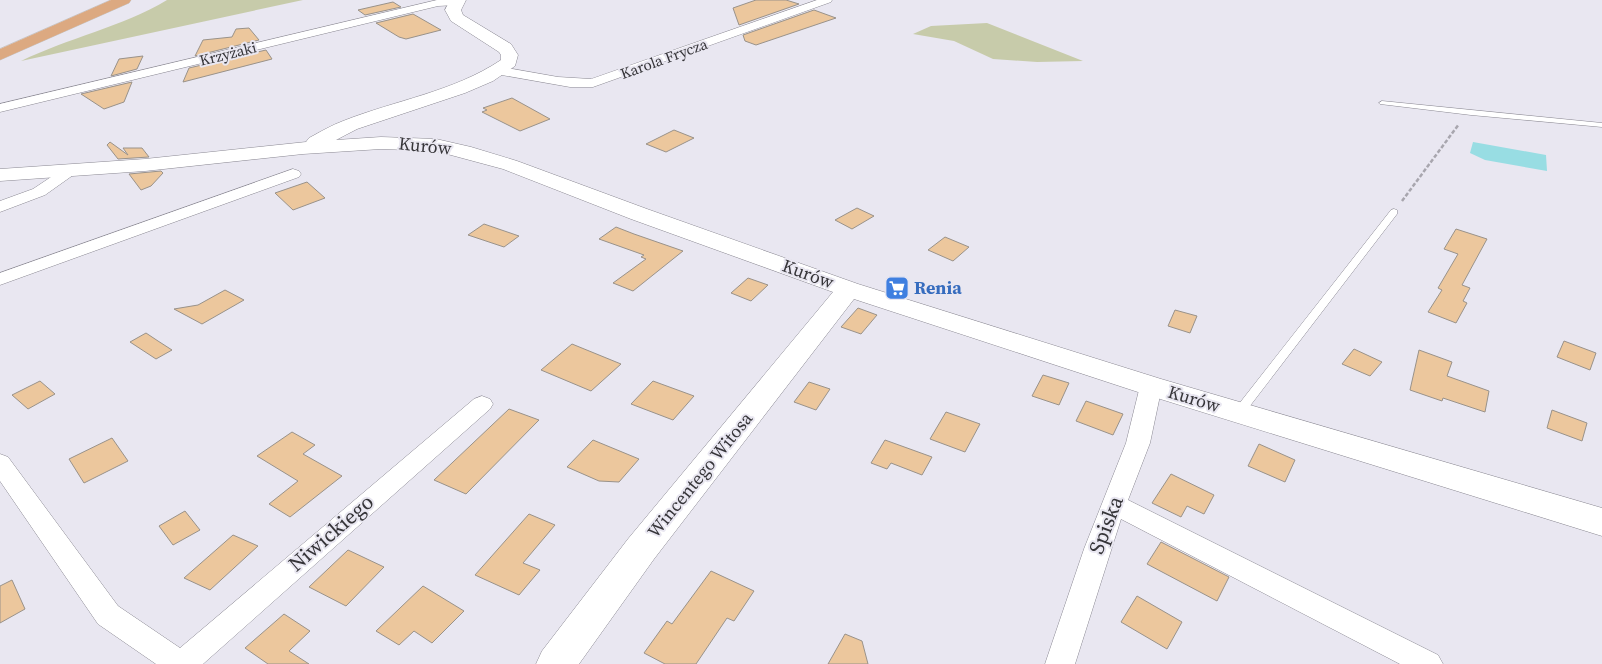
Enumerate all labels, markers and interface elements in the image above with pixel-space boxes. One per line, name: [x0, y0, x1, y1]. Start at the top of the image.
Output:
street label: Karola Frycza: [617, 33, 711, 84]
street label: Krzyżaki: [197, 36, 259, 71]
street label: Kurów: [397, 130, 453, 161]
street label: Kurów: [779, 253, 838, 294]
supermarket icon: Renia: [884, 275, 910, 301]
place label: Renia: [914, 275, 962, 300]
street label: Kurów: [1165, 379, 1223, 418]
street label: Wincentego Witosa: [641, 406, 759, 543]
street label: Niwickiego: [282, 487, 380, 578]
street label: Spiska: [1081, 491, 1130, 558]

